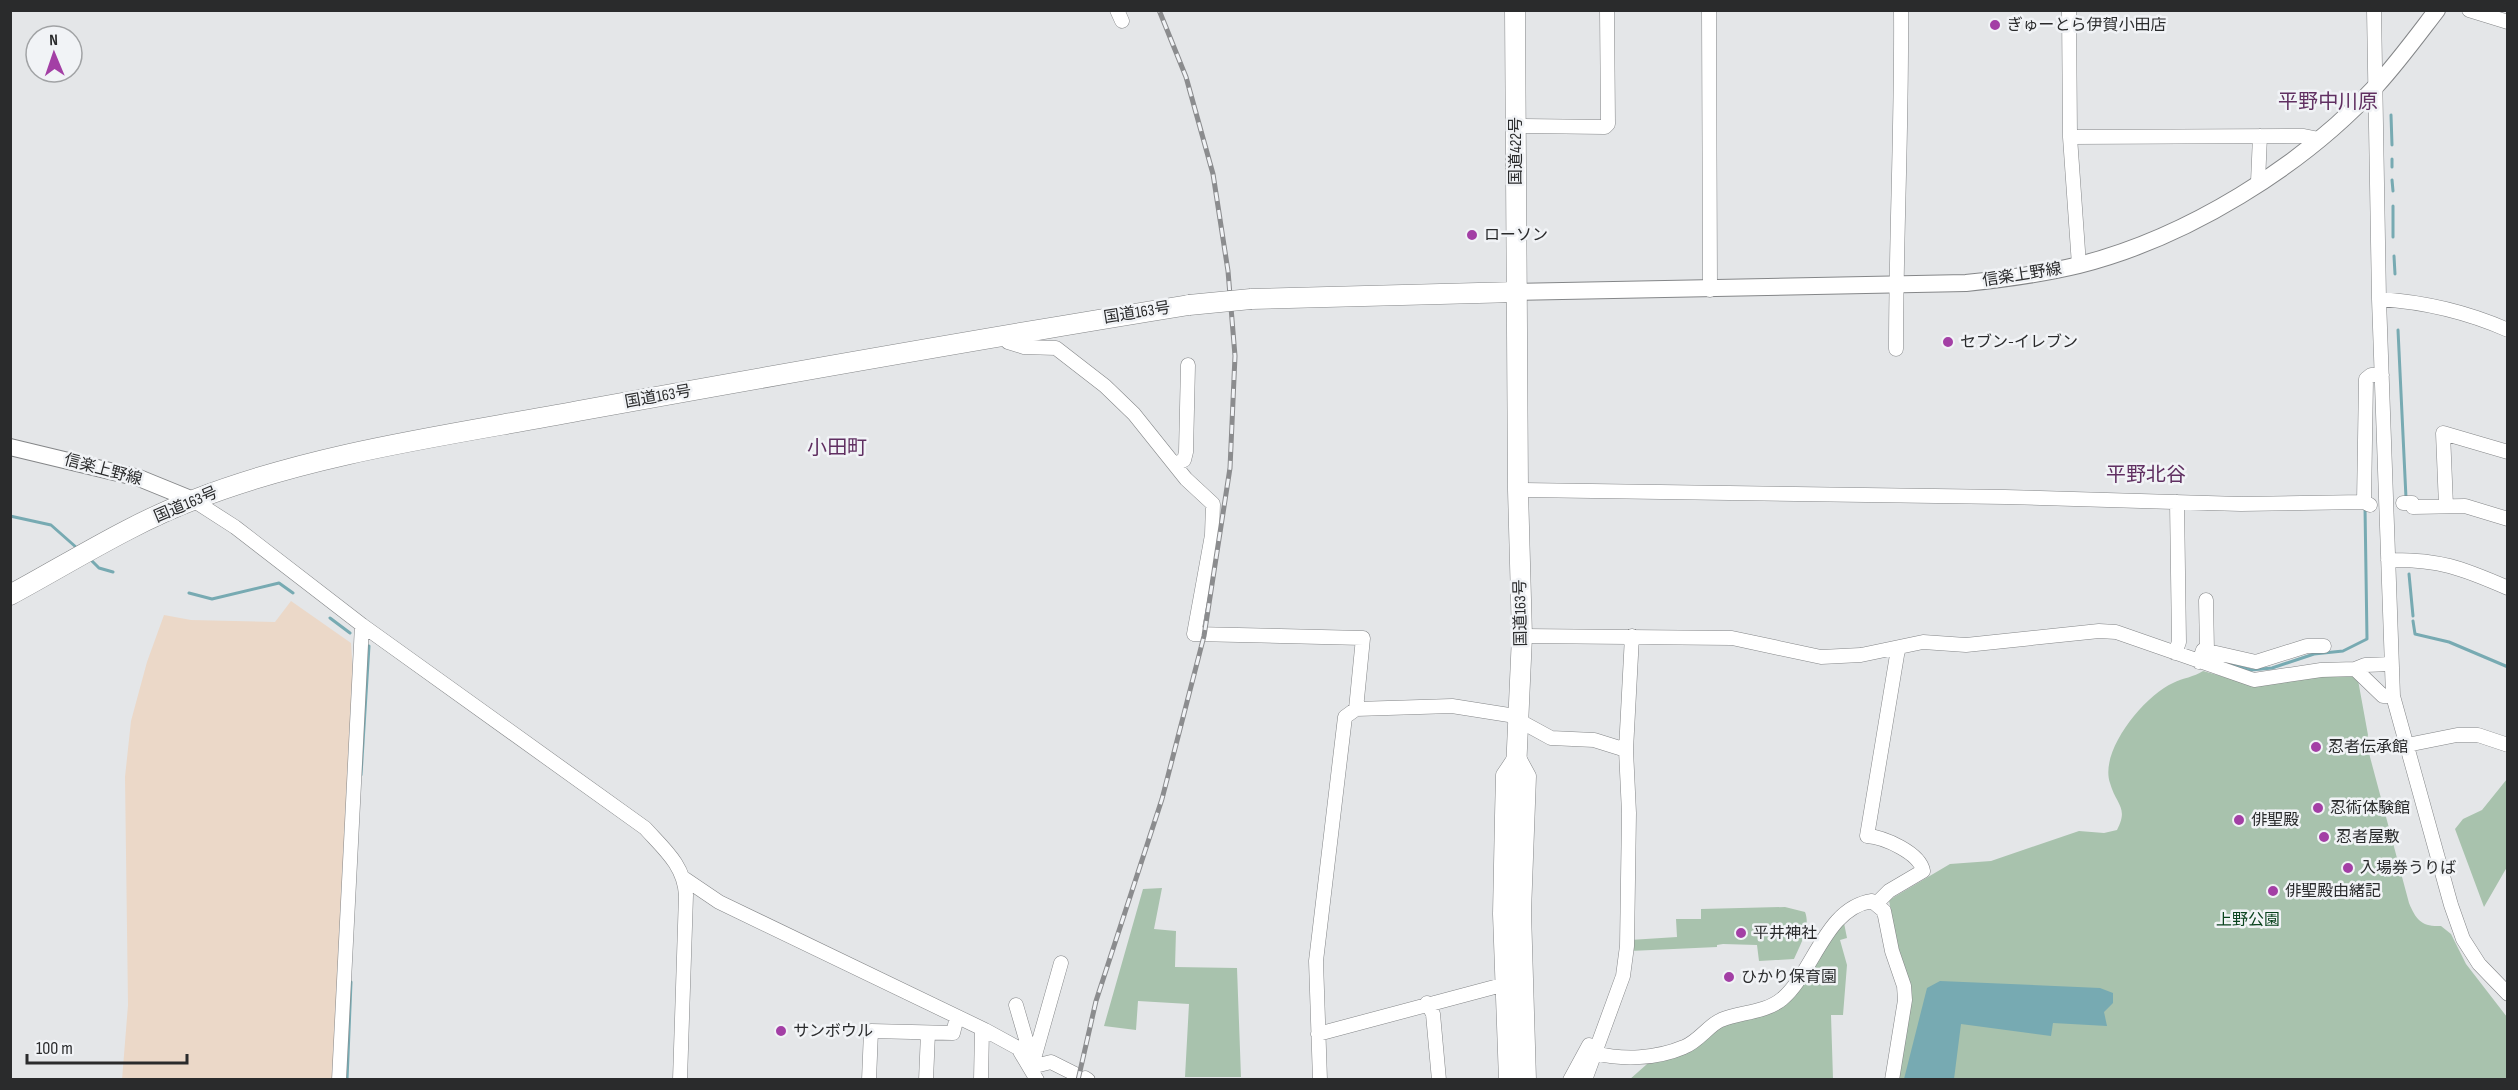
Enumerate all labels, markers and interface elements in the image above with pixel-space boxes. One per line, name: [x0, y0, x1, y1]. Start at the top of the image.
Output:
place label: ぎゅーとら伊賀小田店: [2007, 16, 2167, 35]
marker: ぎゅーとら伊賀小田店: [1988, 18, 2002, 32]
north arrow: [24, 24, 84, 84]
text: N: [49, 31, 58, 50]
district label: 平野中川原: [2278, 90, 2378, 114]
street label: 国道422号: [1507, 117, 1526, 185]
place label: ローソン: [1484, 226, 1548, 245]
marker: ローソン: [1465, 228, 1479, 242]
street label: 信楽上野線: [1981, 259, 2063, 291]
street label: 国道163号: [1102, 298, 1172, 328]
place label: セブン-イレブン: [1960, 333, 2078, 352]
marker: セブン-イレブン: [1941, 335, 1955, 349]
street label: 国道163号: [623, 382, 693, 412]
district label: 小田町: [807, 436, 867, 460]
street label: 信楽上野線: [62, 450, 144, 490]
district label: 平野北谷: [2106, 463, 2186, 487]
street label: 国道163号: [151, 483, 221, 527]
street label: 国道163号: [1511, 579, 1531, 647]
place label: 忍者伝承館: [2328, 738, 2408, 757]
marker: 忍者伝承館: [2309, 740, 2323, 754]
place label: 忍術体験館: [2330, 799, 2410, 818]
marker: 忍術体験館: [2311, 801, 2325, 815]
place label: 俳聖殿: [2251, 811, 2299, 830]
marker: 俳聖殿: [2232, 813, 2246, 827]
place label: 忍者屋敷: [2336, 828, 2400, 847]
marker: 忍者屋敷: [2317, 830, 2331, 844]
place label: 入場券うりば: [2360, 859, 2456, 878]
marker: 入場券うりば: [2341, 861, 2355, 875]
place label: 俳聖殿由緒記: [2285, 882, 2381, 901]
marker: 俳聖殿由緒記: [2266, 884, 2280, 898]
park label: 上野公園: [2216, 911, 2280, 930]
place label: 平井神社: [1753, 924, 1817, 943]
marker: 平井神社: [1734, 926, 1748, 940]
place label: ひかり保育園: [1741, 968, 1837, 987]
marker: ひかり保育園: [1722, 970, 1736, 984]
place label: サンボウル: [793, 1022, 873, 1041]
marker: サンボウル: [774, 1024, 788, 1038]
scale bar: [27, 1027, 188, 1065]
text: 100 m: [36, 1038, 73, 1059]

